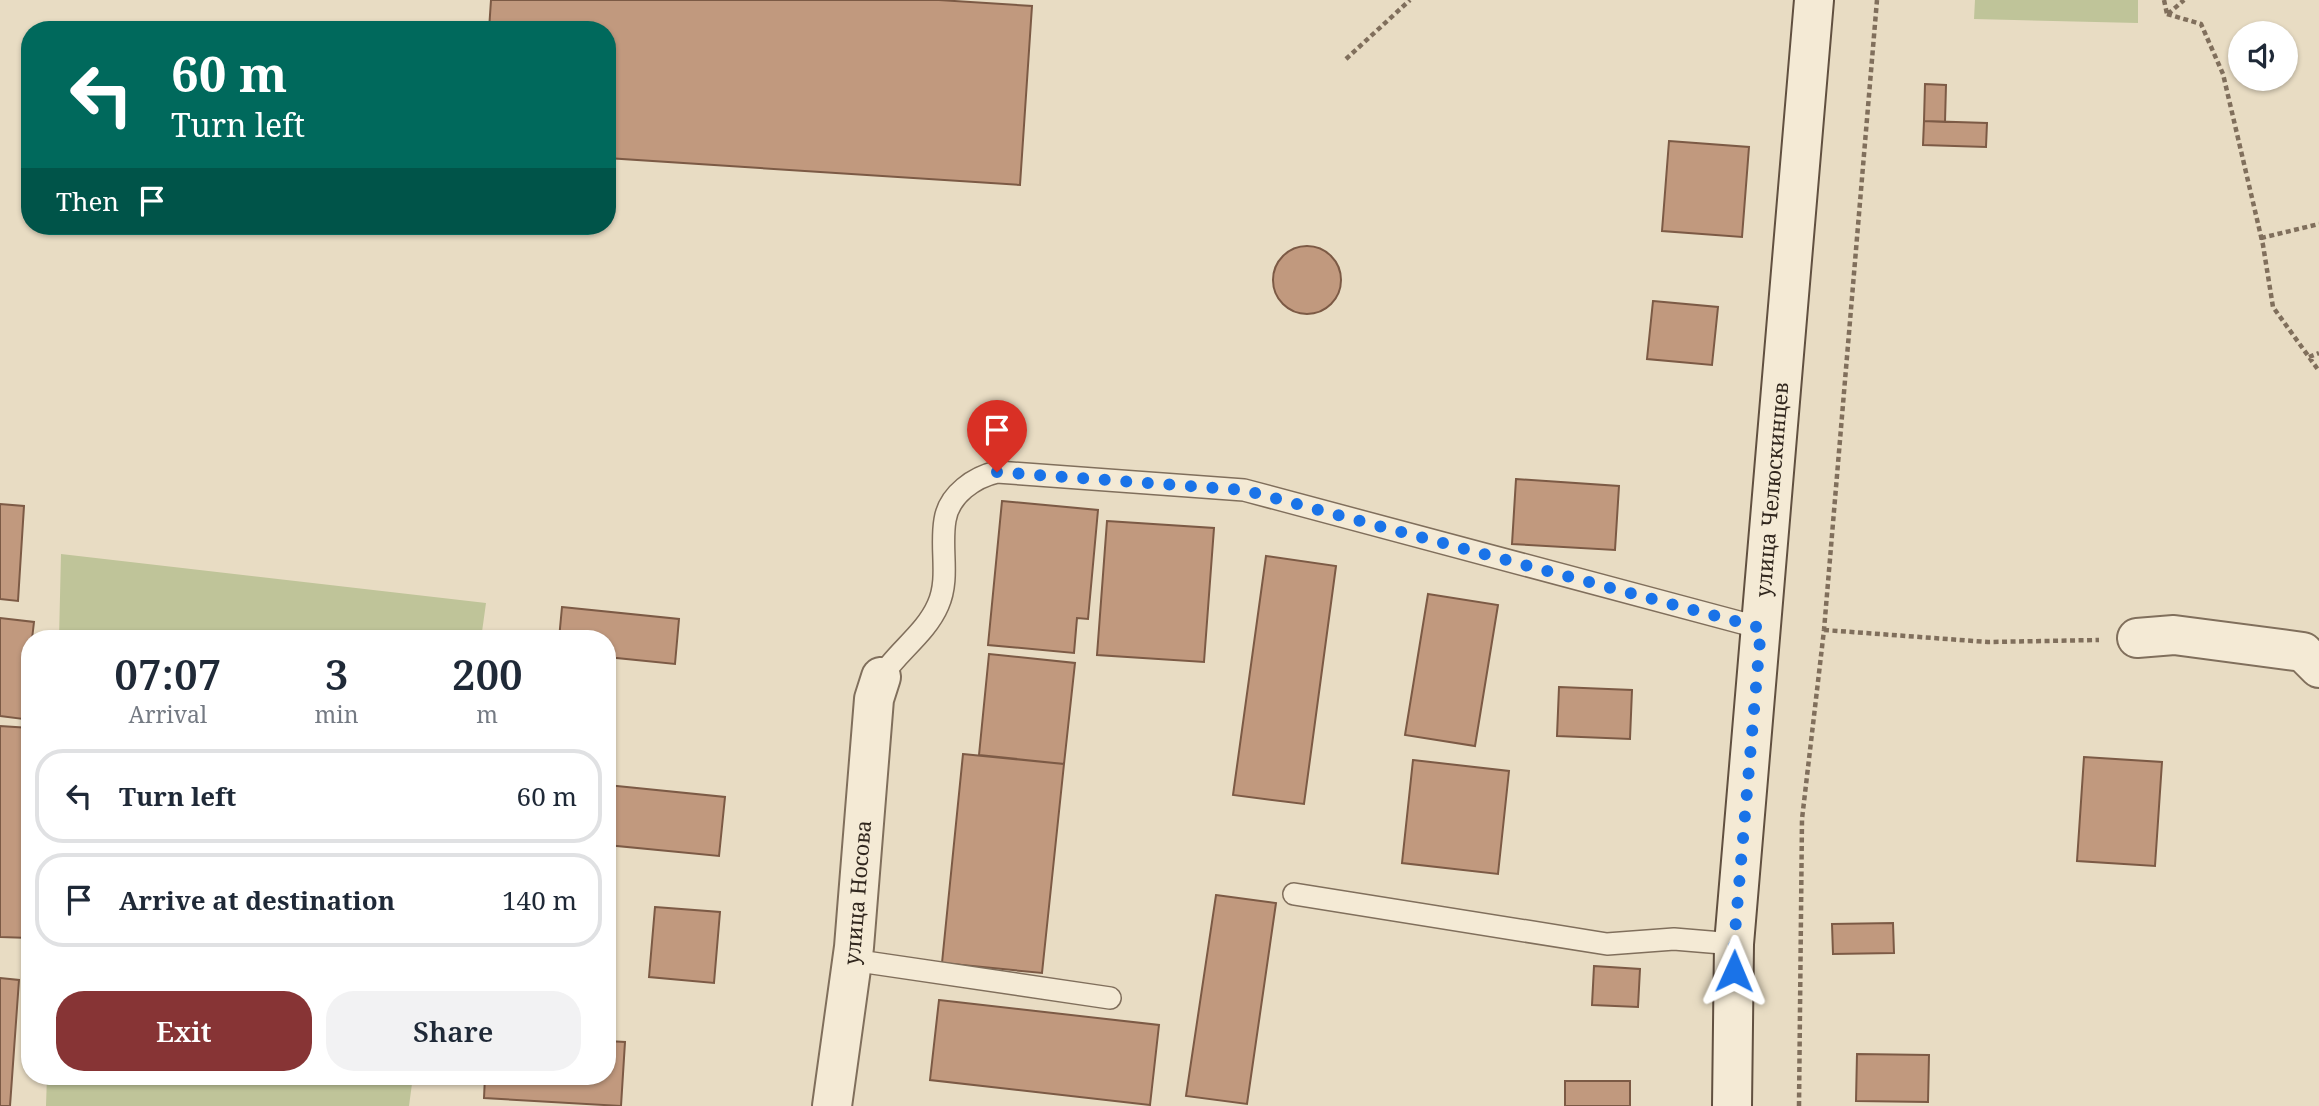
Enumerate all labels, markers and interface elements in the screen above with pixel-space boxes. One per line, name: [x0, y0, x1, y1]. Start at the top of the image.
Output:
map controls: [2228, 21, 2298, 91]
button: sound: [2228, 21, 2298, 91]
text: 60 m: [171, 40, 287, 106]
icon: left: [56, 49, 147, 140]
text: Turn left: [171, 103, 305, 146]
icon: arrive: [133, 182, 171, 220]
text: Then: [56, 183, 119, 219]
street label: улица Челюскинцев: [1748, 381, 1795, 598]
pin: [967, 400, 1027, 472]
icon: arrive: [978, 411, 1016, 449]
text: 07:07: [114, 645, 221, 702]
text: 3: [325, 645, 348, 702]
text: 200: [452, 645, 523, 702]
text: Arrival: [128, 698, 207, 730]
text: min: [315, 698, 359, 730]
text: m: [476, 698, 498, 730]
icon: left: [60, 777, 98, 815]
text: Turn left: [119, 778, 236, 814]
text: 60 m: [517, 778, 577, 814]
street label: улица Носова: [837, 819, 877, 967]
icon: arrive: [60, 881, 98, 919]
text: Arrive at destination: [119, 882, 395, 918]
text: 140 m: [502, 882, 577, 918]
position arrow: [1697, 934, 1771, 1008]
button: Exit: [56, 991, 312, 1071]
button: Share: [326, 991, 581, 1071]

